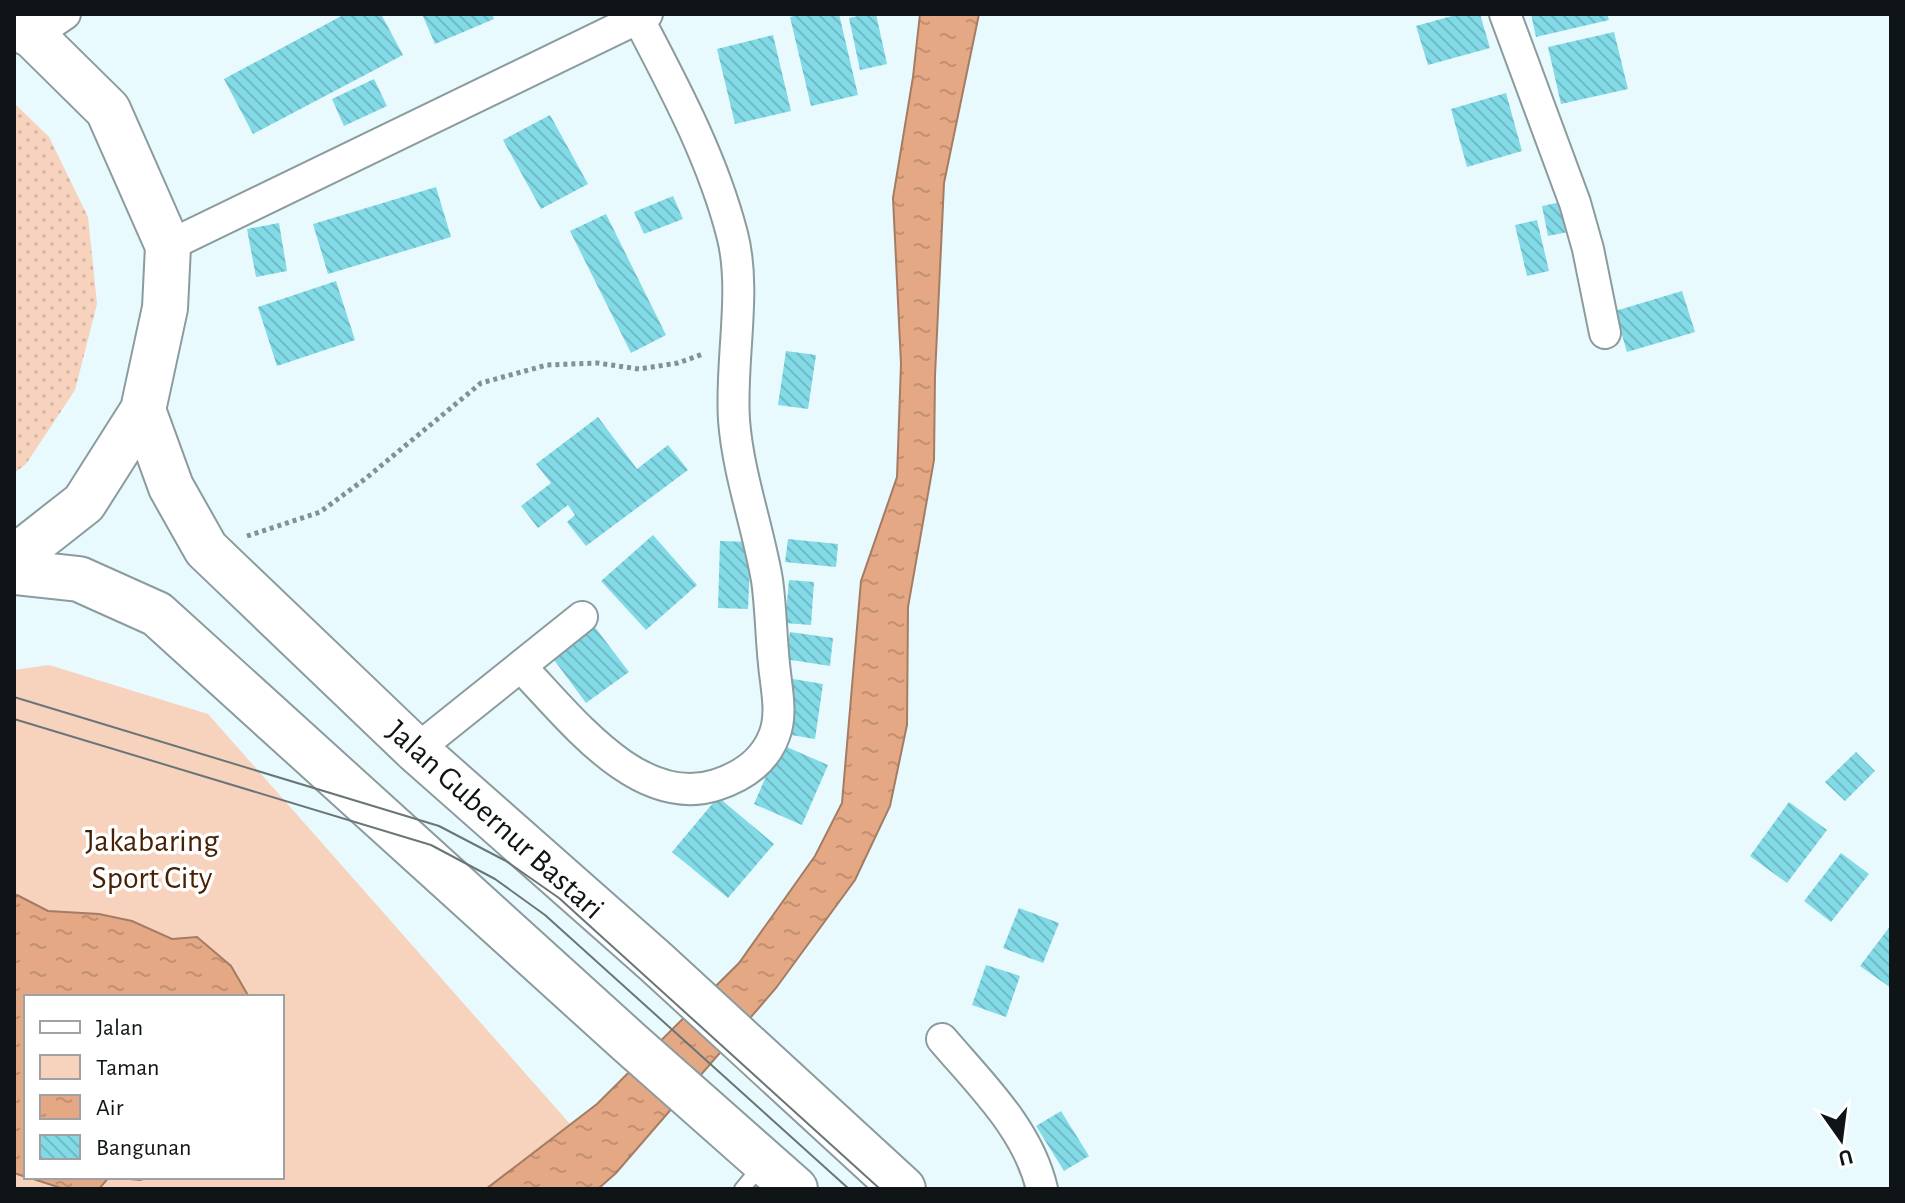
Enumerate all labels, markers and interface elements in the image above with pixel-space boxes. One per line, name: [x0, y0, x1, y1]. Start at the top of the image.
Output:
street label: Jalan Gubernur Bastari: [381, 714, 610, 925]
park label: Jakabaring Sport City: [85, 825, 219, 894]
legend: [24, 995, 284, 1179]
text: Jalan: [96, 1016, 143, 1040]
text: Taman: [96, 1056, 159, 1080]
text: Air: [96, 1096, 124, 1120]
north arrow: [1801, 1099, 1881, 1179]
text: Bangunan: [96, 1136, 191, 1160]
text: U: [1836, 1145, 1855, 1170]

